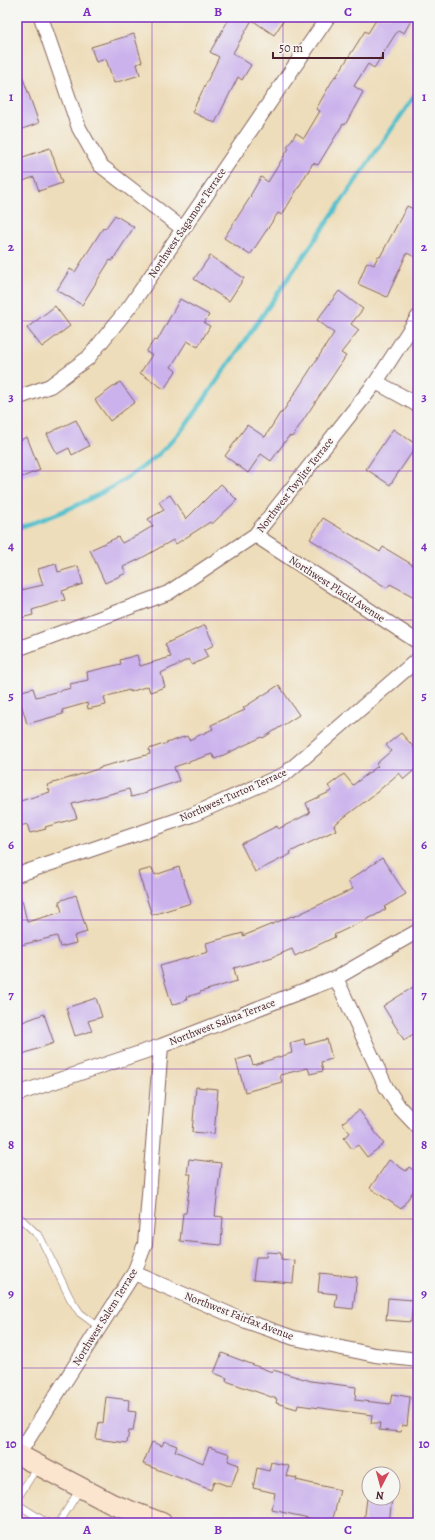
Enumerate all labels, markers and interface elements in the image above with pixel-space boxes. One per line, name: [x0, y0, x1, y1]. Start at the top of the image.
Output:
text: A: [82, 3, 92, 20]
text: B: [214, 3, 222, 20]
text: C: [344, 3, 352, 20]
scale bar: [273, 34, 383, 60]
text: 50 m: [279, 40, 303, 56]
text: 1: [9, 88, 14, 105]
text: 1: [422, 88, 427, 105]
street label: Northwest Sagamore Terrace: [145, 165, 229, 281]
text: 2: [8, 238, 15, 255]
text: 2: [421, 238, 428, 255]
text: 3: [8, 388, 14, 405]
text: 3: [421, 388, 427, 405]
street label: Northwest Twylite Terrace: [253, 434, 337, 536]
text: 4: [8, 537, 14, 554]
text: 4: [421, 537, 427, 554]
street label: Northwest Placid Avenue: [286, 552, 388, 626]
text: 5: [8, 687, 14, 704]
text: 5: [421, 687, 427, 704]
street label: Northwest Turton Terrace: [177, 765, 289, 825]
text: 6: [8, 836, 14, 853]
text: 6: [421, 836, 427, 853]
text: 7: [8, 986, 14, 1003]
text: 7: [421, 986, 427, 1003]
street label: Northwest Salina Terrace: [167, 995, 277, 1049]
text: 8: [8, 1136, 14, 1153]
text: 8: [421, 1136, 427, 1153]
street label: Northwest Salem Terrace: [69, 1265, 141, 1369]
text: 9: [8, 1285, 14, 1302]
text: 9: [421, 1285, 427, 1302]
street label: Northwest Fairfax Avenue: [182, 1288, 296, 1344]
text: 10: [5, 1435, 17, 1452]
text: 10: [418, 1435, 430, 1452]
north arrow: [361, 1466, 401, 1506]
text: N: [375, 1488, 385, 1503]
text: A: [82, 1521, 92, 1538]
text: B: [214, 1521, 222, 1538]
text: C: [344, 1521, 352, 1538]

